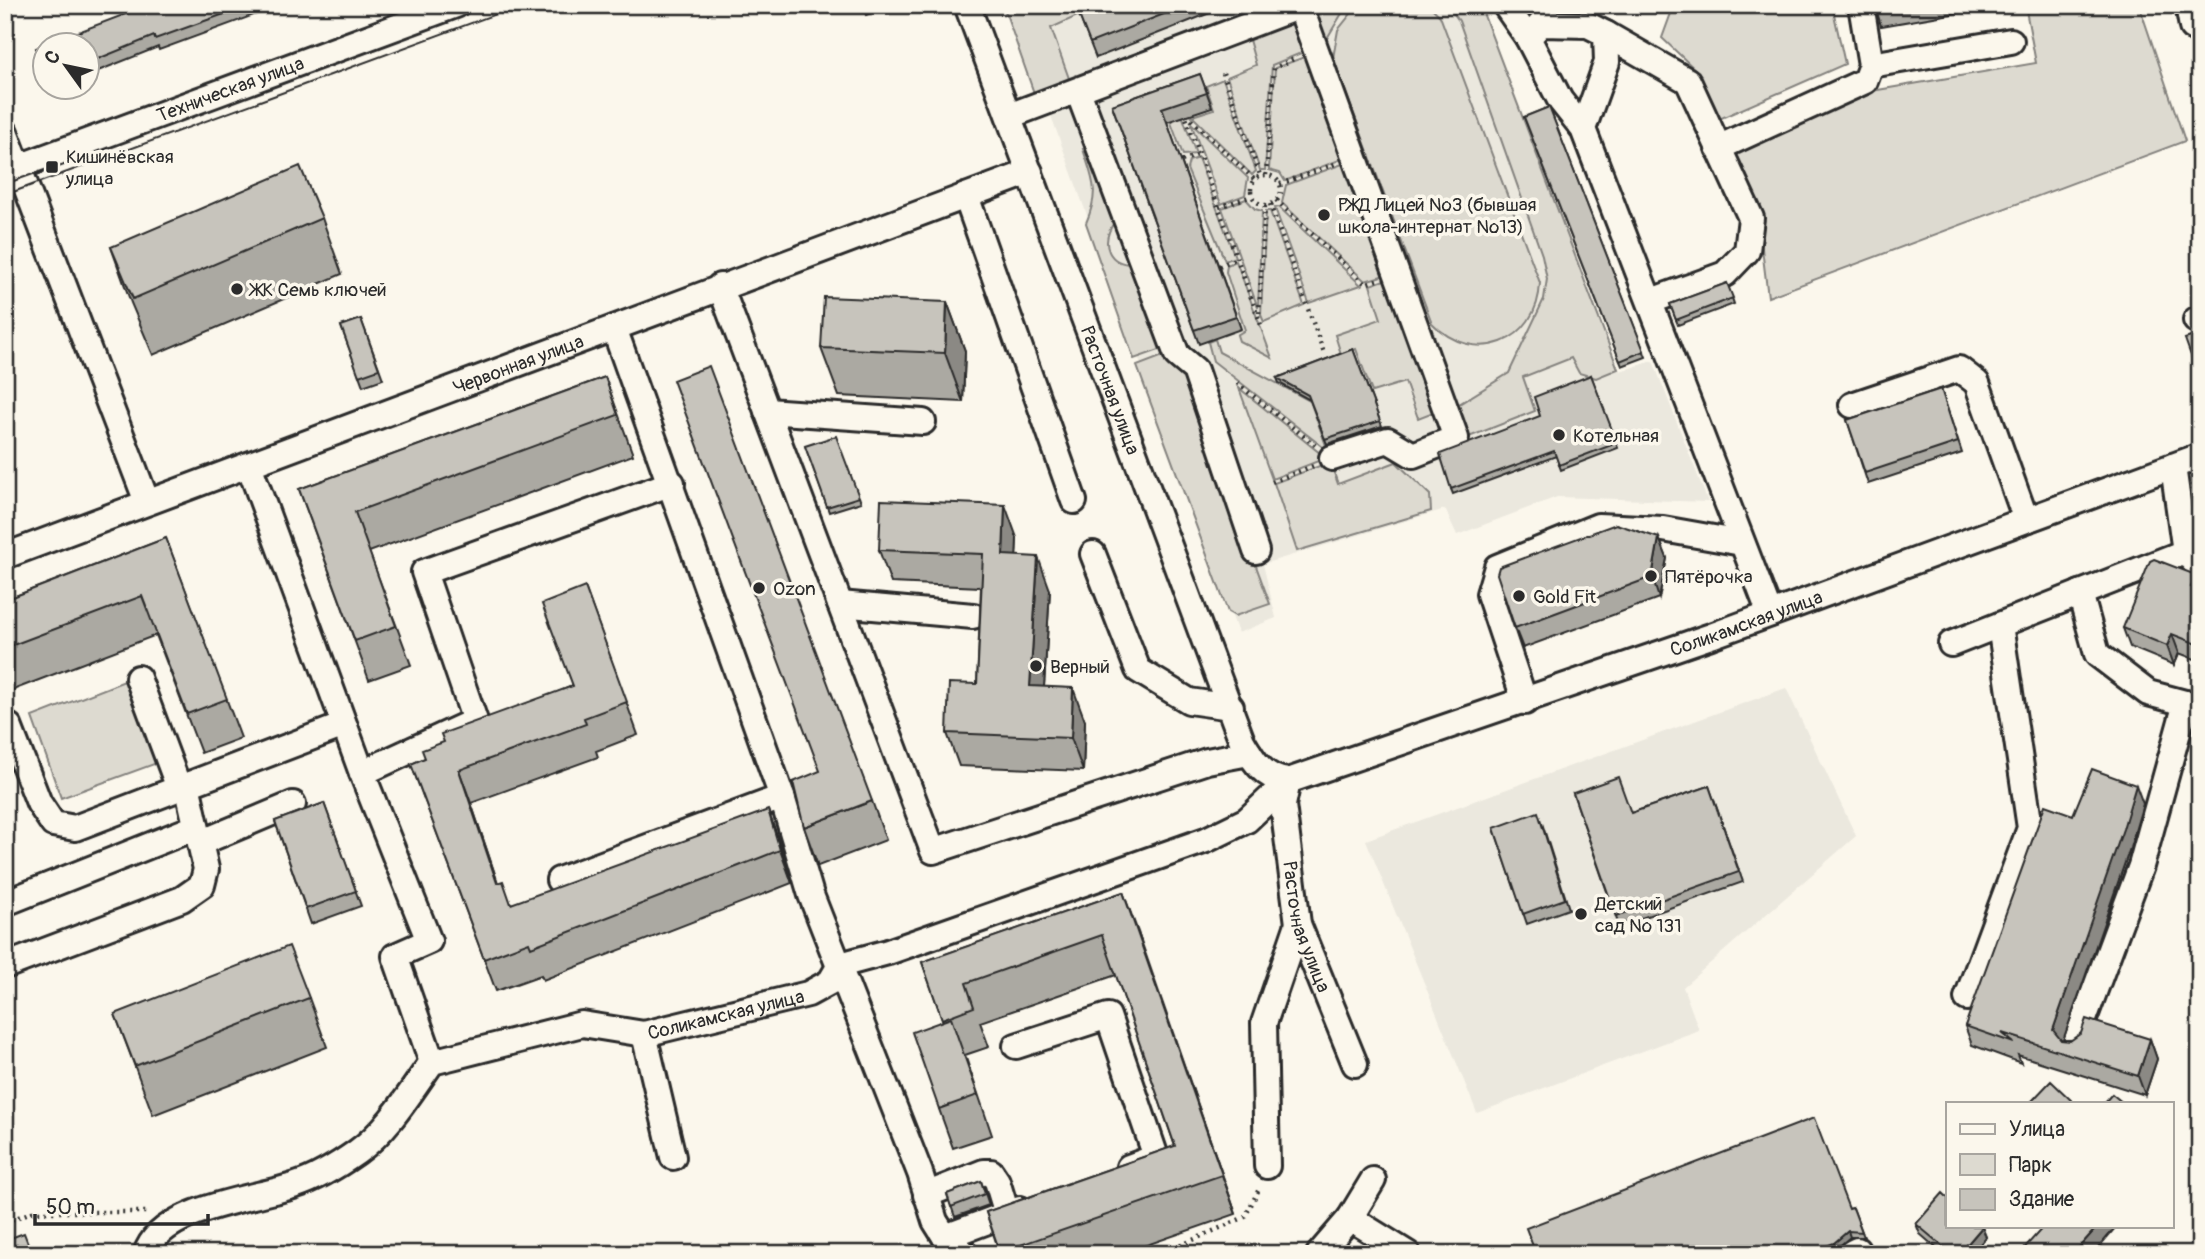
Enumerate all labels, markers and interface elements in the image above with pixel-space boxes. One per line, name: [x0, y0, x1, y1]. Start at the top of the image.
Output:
north arrow: [32, 32, 102, 102]
text: С: [39, 46, 66, 69]
street label: Техническая улица: [154, 51, 307, 128]
place label: Кишинёвская улица: [65, 145, 174, 191]
marker: Кишинёвская улица: [44, 159, 60, 175]
place label: РЖД Лицей №3 (бывшая школа-интернат №13): [1338, 193, 1537, 239]
marker: РЖД Лицей №3 (бывшая школа-интернат №13): [1316, 207, 1332, 223]
place label: ЖК Семь ключей: [248, 278, 387, 302]
marker: ЖК Семь ключей: [229, 281, 245, 297]
street label: Расточная улица: [1075, 323, 1145, 458]
street label: Червонная улица: [450, 329, 587, 400]
place label: Котельная: [1573, 424, 1659, 448]
marker: Котельная: [1551, 427, 1567, 443]
place label: Пятёрочка: [1665, 565, 1753, 589]
marker: Пятёрочка: [1643, 568, 1659, 584]
place label: Ozon: [773, 577, 816, 601]
marker: Ozon: [751, 580, 767, 596]
place label: Gold Fit: [1533, 585, 1597, 609]
street label: Соликамская улица: [1667, 585, 1826, 662]
marker: Gold Fit: [1511, 588, 1527, 604]
place label: Верный: [1050, 655, 1110, 679]
marker: Верный: [1028, 658, 1044, 674]
street label: Расточная улица: [1277, 860, 1336, 996]
place label: Детский сад № 131: [1594, 892, 1682, 938]
marker: Детский сад № 131: [1573, 906, 1589, 922]
street label: Соликамская улица: [645, 984, 807, 1046]
legend: [1946, 1102, 2174, 1228]
text: Улица: [2009, 1116, 2065, 1143]
text: Парк: [2009, 1152, 2052, 1179]
scale bar: [35, 1182, 208, 1226]
text: Здание: [2009, 1186, 2075, 1213]
text: 50 m: [46, 1194, 95, 1221]

